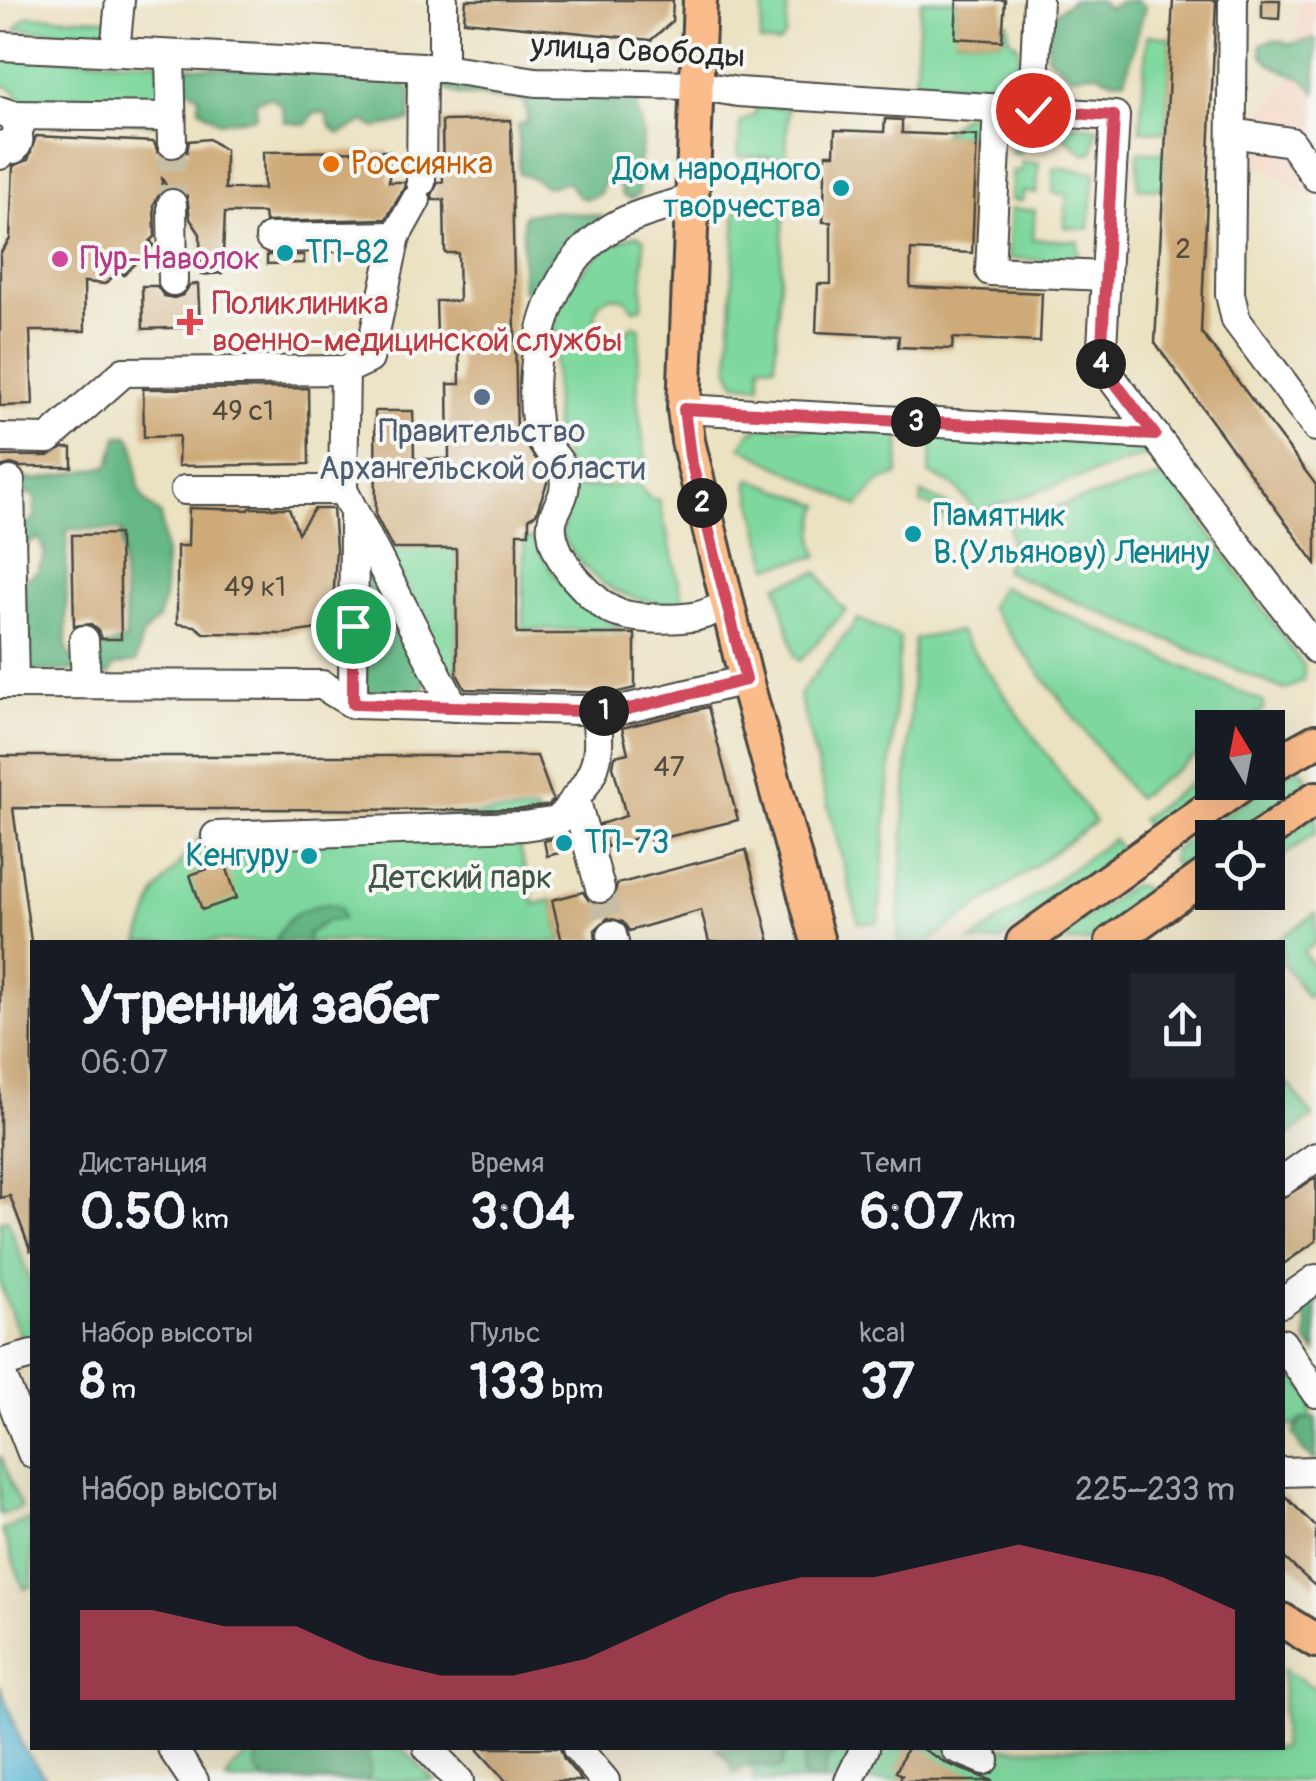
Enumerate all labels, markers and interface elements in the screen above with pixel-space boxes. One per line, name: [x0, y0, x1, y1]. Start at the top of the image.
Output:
street label: улица Свободы: [529, 25, 746, 77]
pin: [991, 68, 1076, 153]
icon: check: [1006, 83, 1061, 138]
place label: Россиянка: [351, 144, 493, 184]
place label: Дом народного творчества: [612, 150, 821, 227]
marker: Россиянка: [320, 153, 342, 175]
marker: Дом народного творчества: [830, 177, 852, 199]
house number: 2: [1175, 232, 1191, 267]
place label: ТП-82: [305, 233, 390, 273]
place label: Пур-Наволок: [80, 239, 260, 279]
marker: ТП-82: [274, 242, 296, 264]
marker: Пур-Наволок: [49, 248, 71, 270]
place label: Поликлиника военно-медицинской службы: [212, 284, 622, 361]
marker: Поликлиника военно-медицинской службы: [177, 309, 203, 335]
pin: 4: [1076, 339, 1126, 389]
text: 4: [1093, 346, 1109, 381]
marker: Правительство Архангельской области: [471, 386, 493, 408]
house number: 49 с1: [212, 394, 274, 429]
pin: 3: [891, 397, 941, 447]
text: 3: [908, 404, 924, 439]
place label: Правительство Архангельской области: [319, 412, 645, 489]
pin: 2: [677, 478, 727, 528]
text: 2: [694, 485, 710, 520]
place label: Памятник В.(Ульянову) Ленину: [933, 496, 1210, 573]
marker: Памятник В.(Ульянову) Ленину: [902, 523, 924, 545]
house number: 49 к1: [224, 570, 286, 605]
pin: [311, 584, 396, 669]
icon: arrive: [326, 599, 381, 654]
pin: 1: [579, 686, 629, 736]
text: 1: [599, 693, 609, 728]
north arrow: [1195, 710, 1285, 800]
map controls: [1195, 710, 1285, 910]
house number: 47: [653, 750, 685, 785]
button: locate: [1195, 820, 1285, 910]
place label: ТП-73: [584, 823, 669, 863]
marker: ТП-73: [553, 832, 575, 854]
place label: Кенгуру: [186, 836, 289, 876]
marker: Кенгуру: [298, 845, 320, 867]
park label: Детский парк: [368, 858, 553, 898]
text: Утренний забег: [80, 971, 439, 1040]
button: share: [1130, 973, 1235, 1078]
text: 06:07: [80, 1043, 168, 1083]
text: Дистанция: [80, 1146, 207, 1181]
text: Время: [470, 1146, 544, 1181]
text: Темп: [860, 1146, 922, 1181]
text: 0.50: [80, 1181, 186, 1244]
text: 3:04: [470, 1181, 574, 1244]
text: 6:07: [860, 1181, 963, 1244]
text: km: [186, 1202, 229, 1237]
text: /km: [963, 1202, 1016, 1237]
text: Набор высоты: [80, 1316, 253, 1351]
text: Пульс: [470, 1316, 541, 1351]
text: kcal: [860, 1316, 906, 1351]
text: 8: [80, 1351, 105, 1414]
text: 133: [470, 1351, 545, 1414]
text: 37: [860, 1351, 914, 1414]
text: m: [105, 1372, 136, 1407]
text: bpm: [545, 1372, 603, 1407]
text: Набор высоты: [80, 1470, 278, 1510]
text: 225–233 m: [1075, 1470, 1235, 1510]

